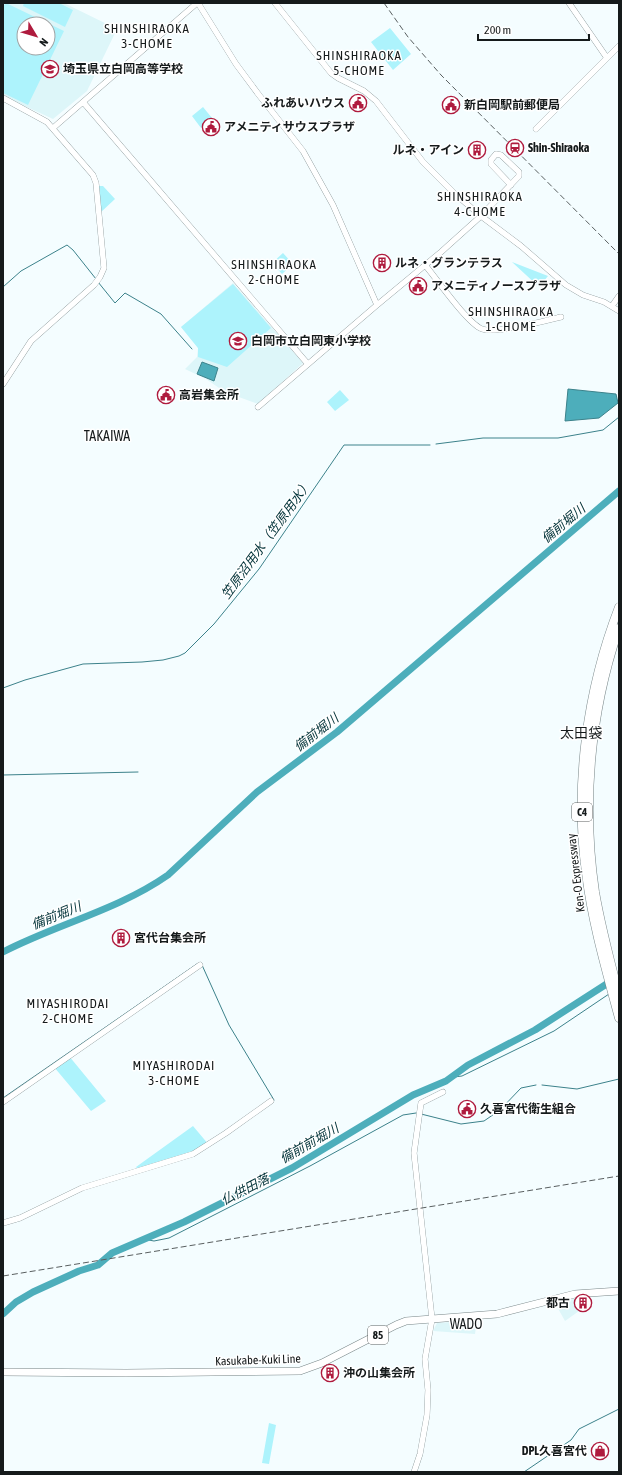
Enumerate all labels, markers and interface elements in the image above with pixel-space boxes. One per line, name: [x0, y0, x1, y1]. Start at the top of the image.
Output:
north arrow: [16, 16, 56, 56]
scale bar: [478, 16, 589, 42]
district label: SHINSHIRAOKA 3-CHOME: [104, 21, 190, 51]
text: 200 m: [484, 23, 511, 37]
text: N: [37, 36, 51, 48]
district label: SHINSHIRAOKA 5-CHOME: [316, 48, 402, 78]
school or university icon: 埼玉県立白岡高等学校: [40, 59, 60, 79]
place label: 埼玉県立白岡高等学校: [63, 62, 183, 76]
public building icon: ふれあいハウス: [348, 93, 368, 113]
public building icon: 新白岡駅前郵便局: [441, 95, 461, 115]
place label: ふれあいハウス: [261, 96, 345, 110]
place label: 新白岡駅前郵便局: [464, 98, 560, 112]
public building icon: アメニティサウスプラザ: [201, 117, 221, 137]
place label: アメニティサウスプラザ: [224, 120, 355, 134]
station icon: Shin-Shiraoka: [505, 138, 525, 158]
building icon: ルネ・アイン: [467, 140, 487, 160]
place label: Shin-Shiraoka: [528, 141, 590, 155]
place label: ルネ・アイン: [393, 143, 464, 157]
district label: SHINSHIRAOKA 4-CHOME: [437, 189, 523, 219]
building icon: ルネ・グランテラス: [372, 253, 392, 273]
place label: ルネ・グランテラス: [395, 256, 503, 270]
district label: SHINSHIRAOKA 2-CHOME: [231, 257, 317, 287]
public building icon: アメニティノースプラザ: [408, 276, 428, 296]
place label: アメニティノースプラザ: [431, 279, 561, 293]
district label: SHINSHIRAOKA 1-CHOME: [468, 304, 554, 334]
school or university icon: 白岡市立白岡東小学校: [228, 331, 248, 351]
place label: 白岡市立白岡東小学校: [251, 334, 371, 348]
public building icon: 高岩集会所: [156, 385, 176, 405]
place label: 高岩集会所: [179, 388, 239, 402]
district label: TAKAIWA: [84, 428, 130, 444]
water label: 笠原沼用水（笠原用水）: [218, 477, 315, 602]
water label: 備前堀川: [539, 500, 590, 546]
water label: 備前堀川: [291, 709, 343, 754]
district label: 太田袋: [560, 725, 602, 741]
road number: C4: [572, 803, 592, 821]
street label: Ken-O Expressway: [564, 833, 588, 913]
water label: 備前堀川: [29, 898, 85, 932]
building icon: 宮代台集会所: [111, 928, 131, 948]
place label: 宮代台集会所: [134, 931, 206, 945]
district label: MIYASHIRODAI 2-CHOME: [27, 996, 109, 1026]
district label: MIYASHIRODAI 3-CHOME: [133, 1058, 215, 1088]
public building icon: 久喜宮代衛生組合: [457, 1099, 477, 1119]
place label: 久喜宮代衛生組合: [480, 1102, 576, 1116]
water label: 備前前堀川: [277, 1120, 343, 1166]
water label: 仏供田落: [219, 1170, 274, 1208]
building icon: 都古: [573, 1293, 593, 1313]
place label: 都古: [546, 1296, 570, 1310]
district label: WADO: [450, 1316, 482, 1332]
road number: 85: [368, 1326, 388, 1344]
street label: Kasukabe-Kuki Line: [215, 1352, 301, 1368]
building icon: 沖の山集会所: [320, 1363, 340, 1383]
place label: 沖の山集会所: [343, 1366, 415, 1380]
shop icon: DPL久喜宮代: [590, 1441, 610, 1461]
place label: DPL久喜宮代: [522, 1444, 587, 1458]

